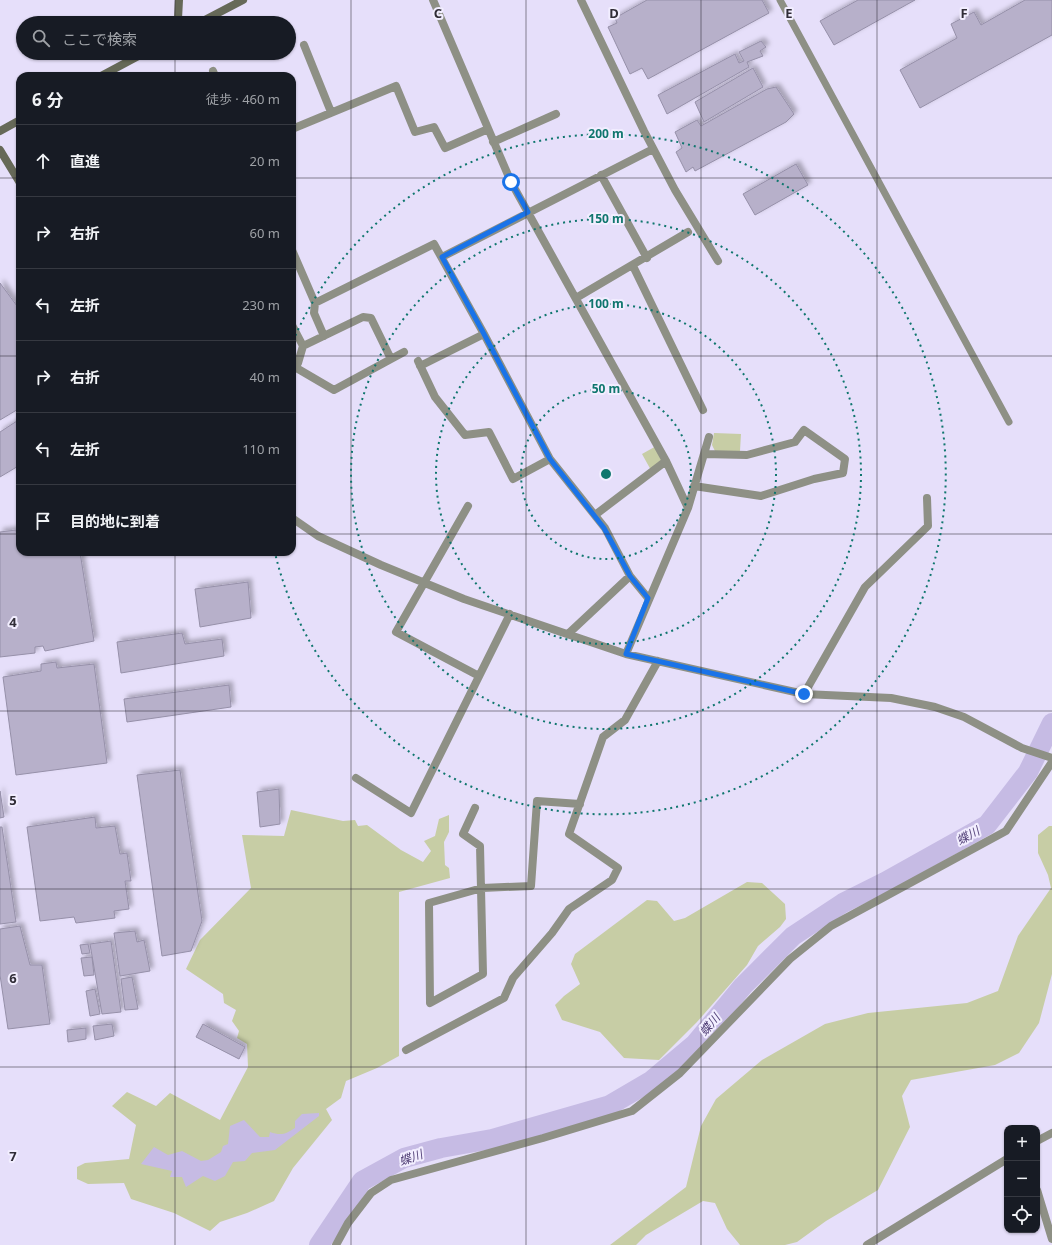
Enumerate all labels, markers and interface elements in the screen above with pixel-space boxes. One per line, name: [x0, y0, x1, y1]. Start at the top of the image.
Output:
text: C: [434, 4, 442, 22]
text: D: [609, 4, 619, 22]
text: E: [785, 4, 793, 22]
text: F: [960, 4, 968, 22]
search box: [16, 16, 296, 60]
icon: search: [30, 27, 52, 49]
text: ここで検索: [62, 29, 137, 49]
text: 6 分: [32, 88, 63, 111]
text: 徒歩 · 460 m: [206, 90, 280, 108]
text: 200 m: [588, 125, 624, 142]
icon: ahead: [32, 150, 54, 172]
text: 直進: [70, 151, 100, 171]
text: 20 m: [250, 152, 280, 170]
route start: [502, 173, 520, 191]
text: 150 m: [588, 210, 624, 227]
icon: right: [32, 222, 54, 244]
text: 右折: [70, 223, 100, 243]
text: 60 m: [250, 224, 280, 242]
icon: left: [32, 294, 54, 316]
text: 左折: [70, 295, 100, 315]
text: 100 m: [588, 295, 624, 312]
text: 230 m: [242, 296, 280, 314]
icon: right: [32, 366, 54, 388]
text: 右折: [70, 367, 100, 387]
text: 40 m: [250, 368, 280, 386]
text: 50 m: [592, 380, 620, 397]
icon: left: [32, 438, 54, 460]
text: 左折: [70, 439, 100, 459]
text: 110 m: [242, 440, 280, 458]
centre of rings: [599, 467, 613, 481]
icon: arrive: [32, 510, 54, 532]
text: 目的地に到着: [70, 511, 160, 531]
text: 4: [9, 613, 17, 631]
route end: [795, 685, 813, 703]
text: 5: [9, 791, 17, 809]
water label: 蝶川: [953, 821, 984, 849]
text: 6: [9, 969, 17, 987]
water label: 蝶川: [695, 1008, 725, 1039]
map controls: [1004, 1125, 1040, 1233]
button: +: [1004, 1125, 1040, 1161]
water label: 蝶川: [397, 1145, 427, 1170]
text: 7: [9, 1147, 17, 1165]
button: −: [1004, 1161, 1040, 1197]
button: locate: [1004, 1197, 1040, 1233]

